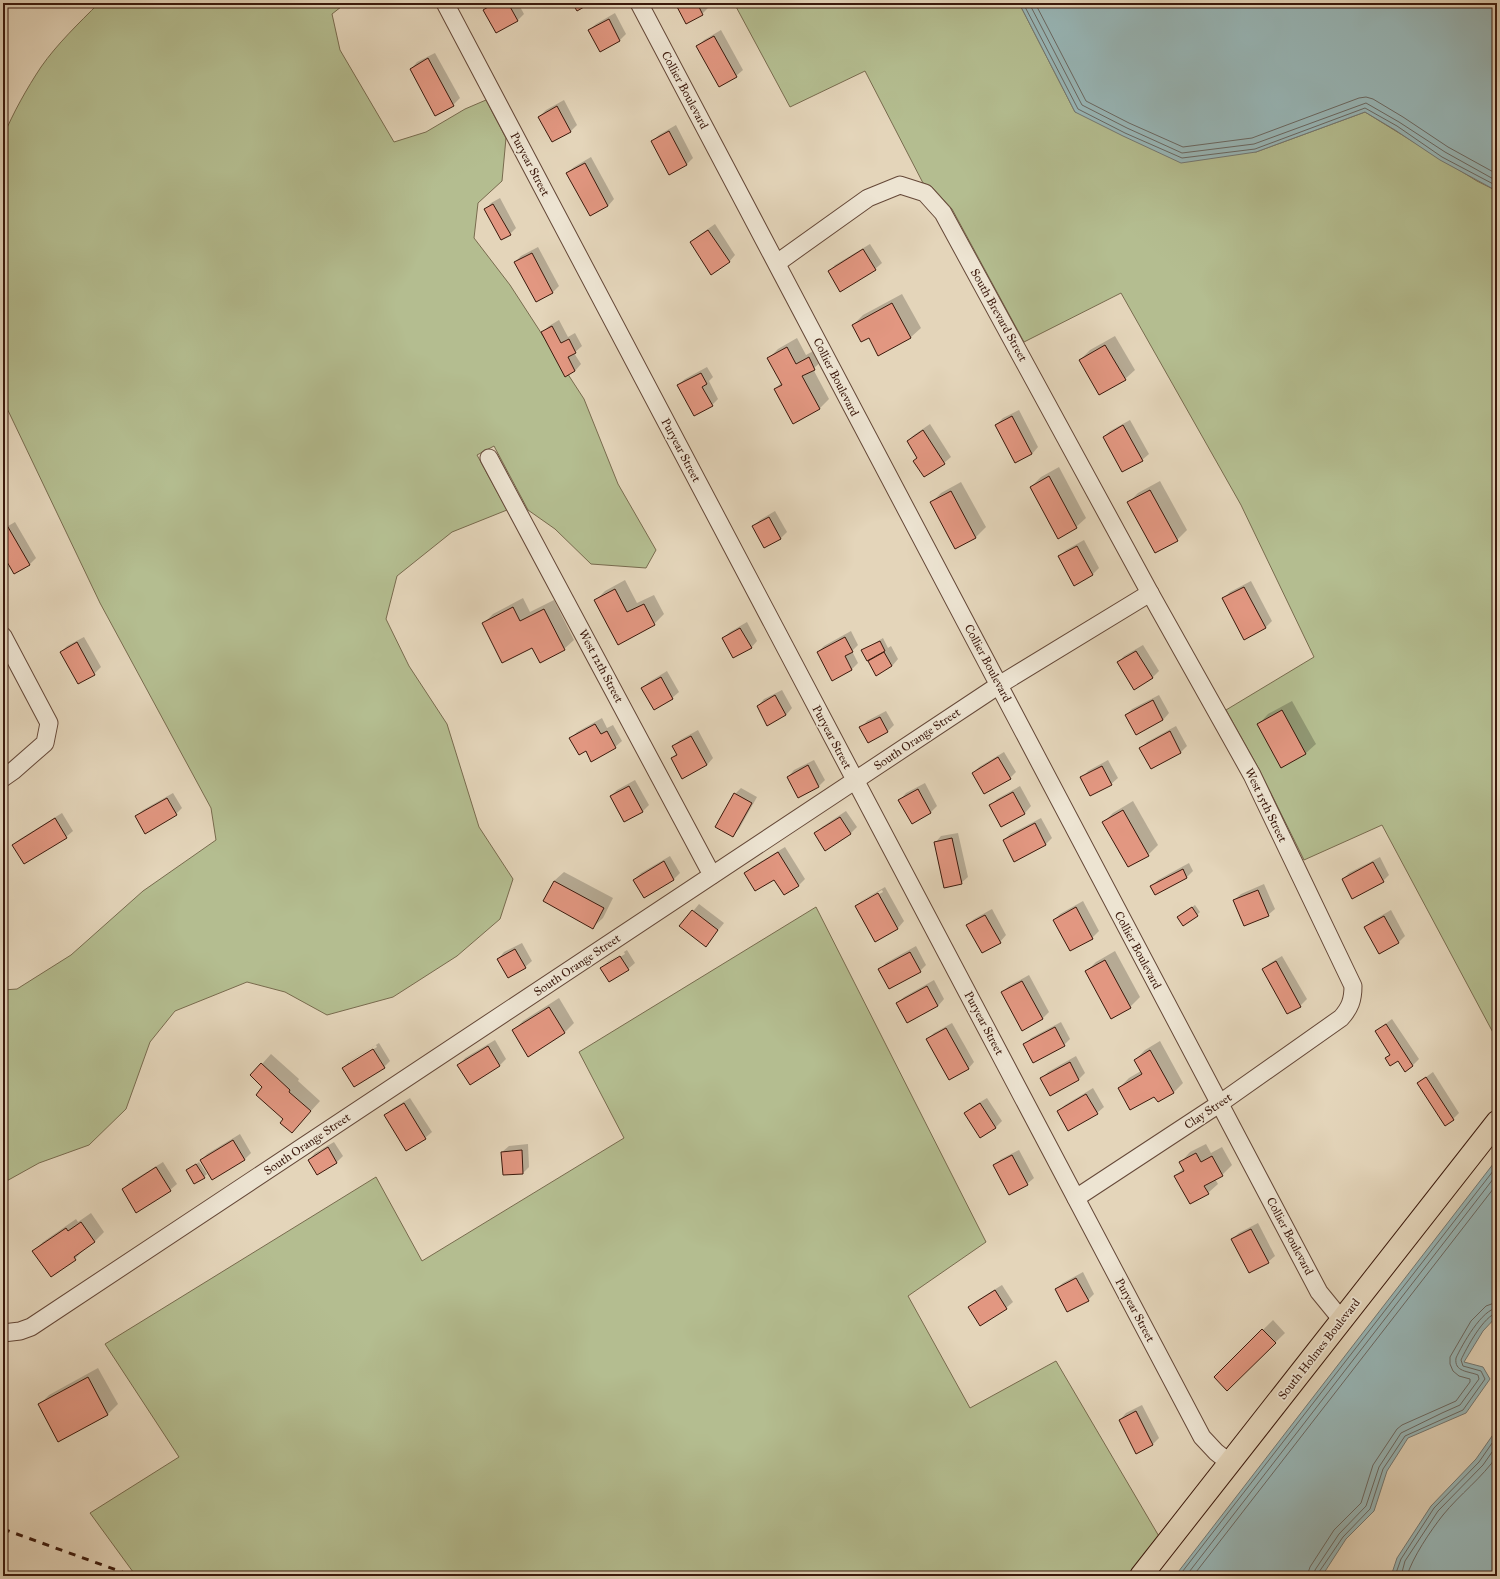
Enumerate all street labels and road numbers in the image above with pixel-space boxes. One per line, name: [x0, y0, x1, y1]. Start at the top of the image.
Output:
street label: Collier Boulevard: [659, 49, 711, 131]
street label: Puryear Street: [507, 130, 553, 199]
street label: South Brevard Street: [968, 266, 1031, 364]
street label: Collier Boulevard: [810, 336, 862, 418]
street label: Puryear Street: [658, 416, 704, 485]
street label: Collier Boulevard: [962, 622, 1014, 704]
street label: West 12th Street: [576, 627, 627, 706]
street label: Puryear Street: [809, 703, 855, 772]
street label: South Orange Street: [871, 705, 964, 774]
street label: West 15th Street: [1242, 766, 1290, 845]
street label: Collier Boulevard: [1112, 909, 1164, 991]
street label: South Orange Street: [531, 931, 624, 1000]
street label: Puryear Street: [961, 989, 1007, 1058]
street label: Clay Street: [1182, 1090, 1235, 1132]
street label: South Orange Street: [261, 1110, 354, 1179]
street label: Collier Boulevard: [1264, 1195, 1316, 1277]
street label: Puryear Street: [1112, 1276, 1158, 1345]
street label: South Holmes Boulevard: [1275, 1296, 1363, 1402]

